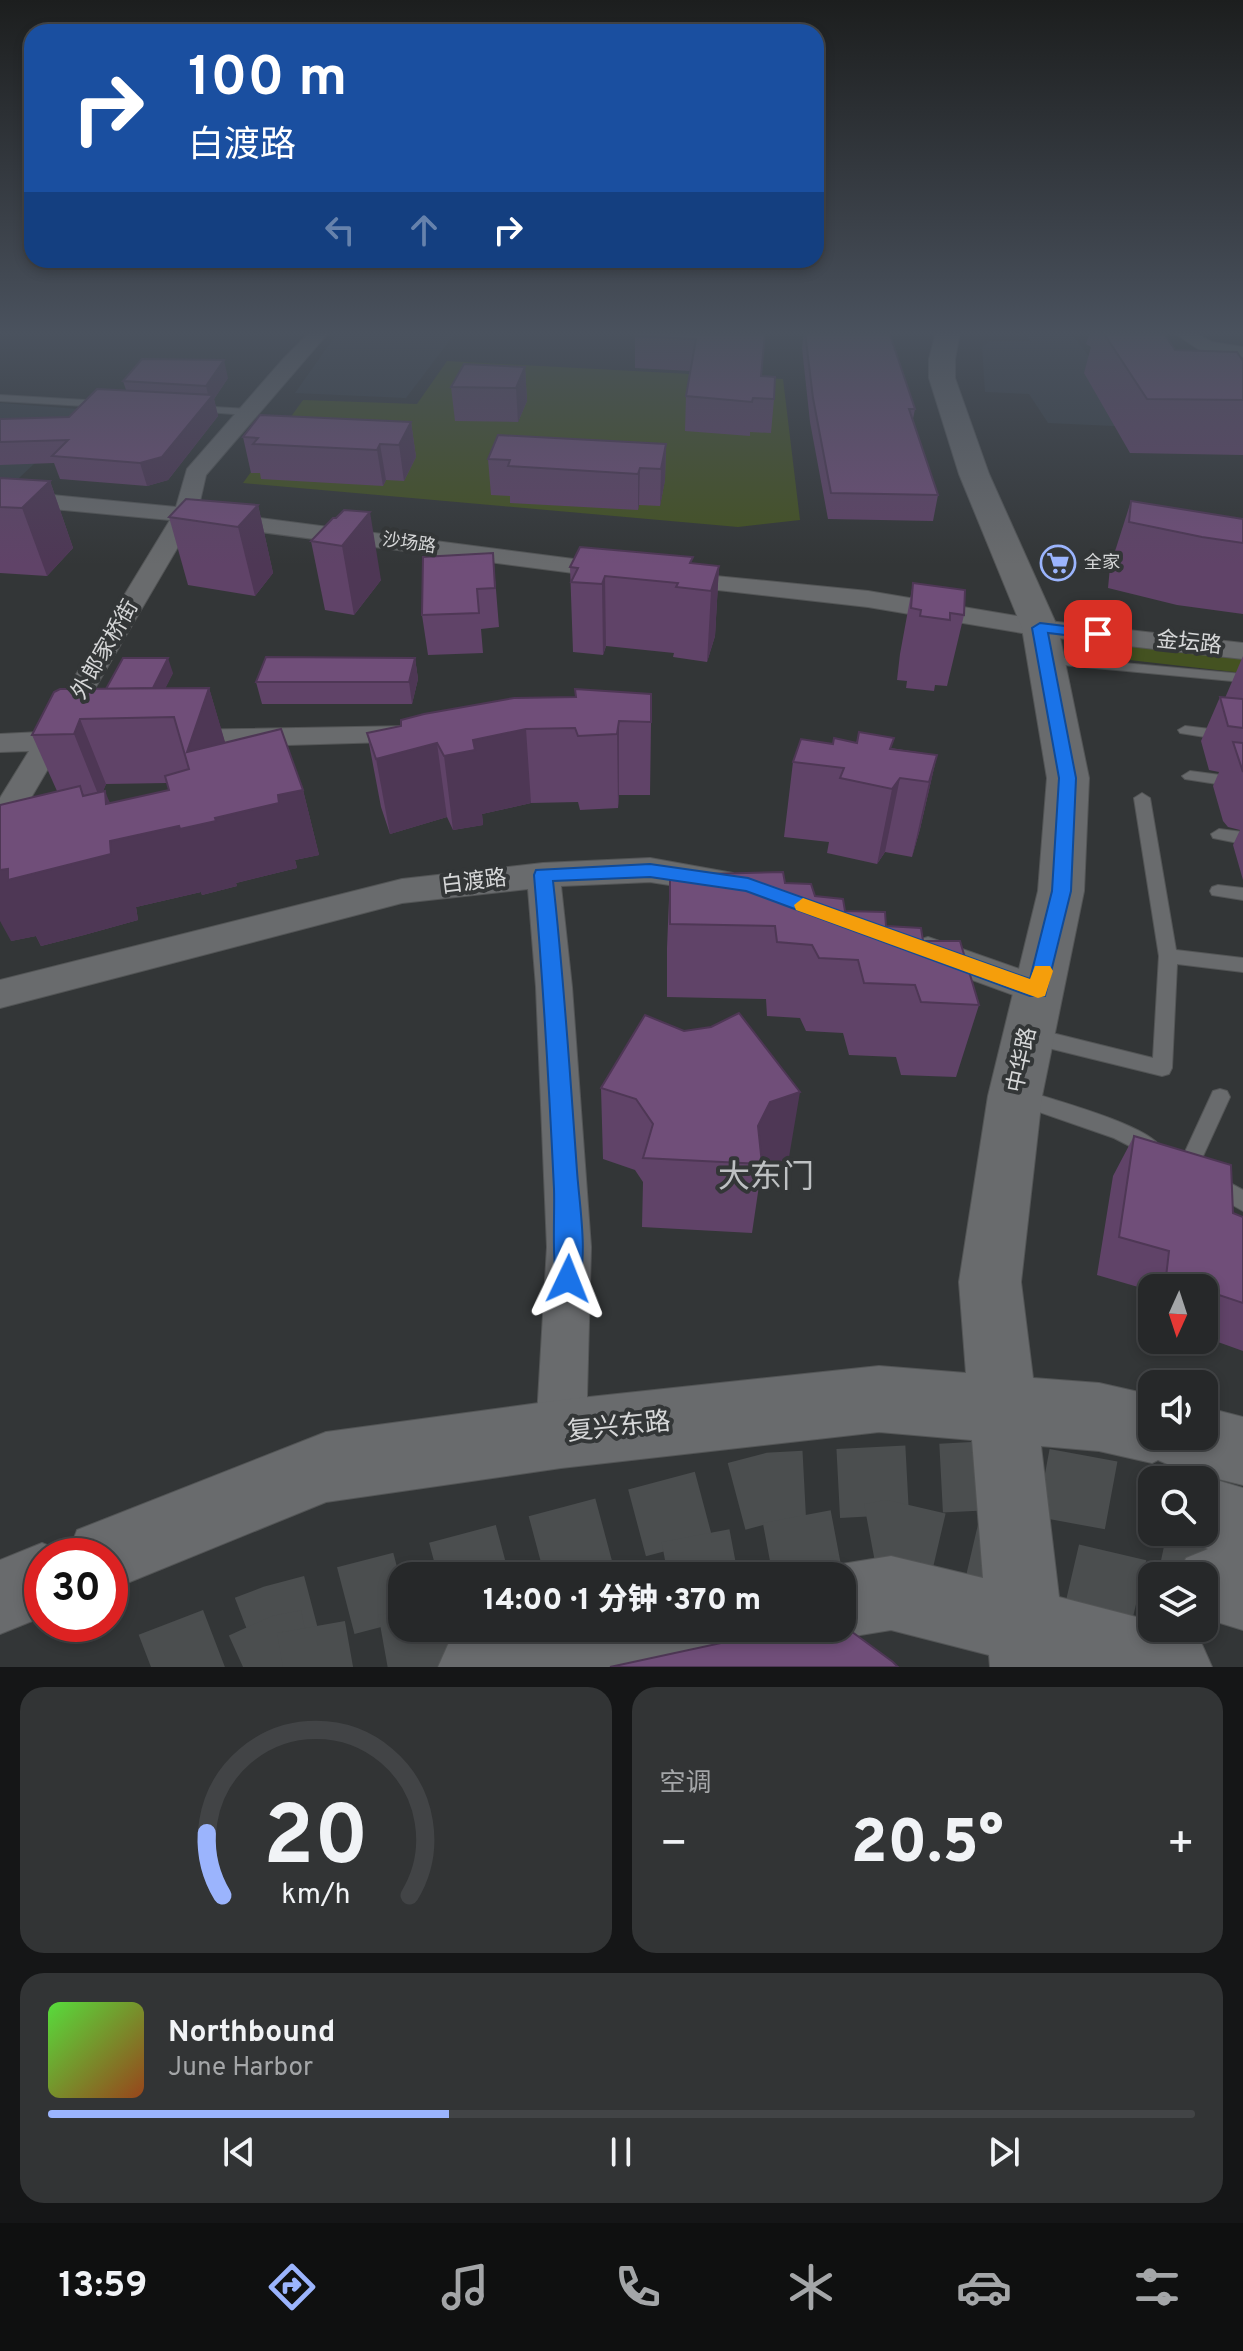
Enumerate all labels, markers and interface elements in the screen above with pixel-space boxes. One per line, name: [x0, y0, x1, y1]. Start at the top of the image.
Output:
text: 100 m: [188, 45, 347, 115]
icon: right: [56, 56, 160, 160]
text: 白渡路: [188, 124, 296, 170]
icon: left: [318, 208, 362, 252]
icon: ahead: [402, 208, 446, 252]
icon: right: [486, 208, 530, 252]
street label: 沙场路: [381, 529, 437, 559]
supermarket icon: 全家: [1039, 544, 1077, 582]
place label: 全家: [1084, 552, 1120, 575]
street label: 外郎家桥街: [67, 596, 145, 704]
pin: [1064, 600, 1132, 668]
icon: arrive: [1076, 612, 1120, 656]
street label: 金坛路: [1155, 627, 1223, 661]
street label: 白渡路: [440, 866, 508, 900]
street label: 中华路: [1003, 1025, 1043, 1095]
district label: 大东门: [718, 1159, 814, 1199]
position arrow: [526, 1237, 610, 1321]
north arrow: [1138, 1274, 1218, 1354]
map controls: [1138, 1274, 1218, 1642]
button: sound: [1138, 1370, 1218, 1450]
street label: 复兴东路: [566, 1406, 672, 1450]
button: search: [1138, 1466, 1218, 1546]
speed limit sign: 30: [24, 1538, 128, 1642]
button: layers: [1138, 1562, 1218, 1642]
text: 14:00 · 1 分钟 · 370 m: [483, 1583, 761, 1620]
text: 空调: [660, 1768, 712, 1801]
text: 20: [263, 1789, 369, 1894]
text: 20.5°: [851, 1808, 1004, 1884]
text: −: [660, 1818, 688, 1874]
text: +: [1167, 1818, 1195, 1874]
text: km/h: [281, 1878, 350, 1914]
text: Northbound: [168, 2015, 335, 2052]
text: June Harbor: [168, 2052, 313, 2085]
icon: previous: [217, 2130, 261, 2174]
icon: pause: [599, 2130, 643, 2174]
icon: next: [982, 2130, 1026, 2174]
icon: directions: [264, 2259, 320, 2315]
icon: music: [437, 2259, 493, 2315]
icon: phone: [610, 2259, 666, 2315]
icon: climate: [783, 2259, 839, 2315]
icon: car: [956, 2259, 1012, 2315]
icon: filters: [1129, 2259, 1185, 2315]
text: 13:59: [58, 2264, 147, 2310]

